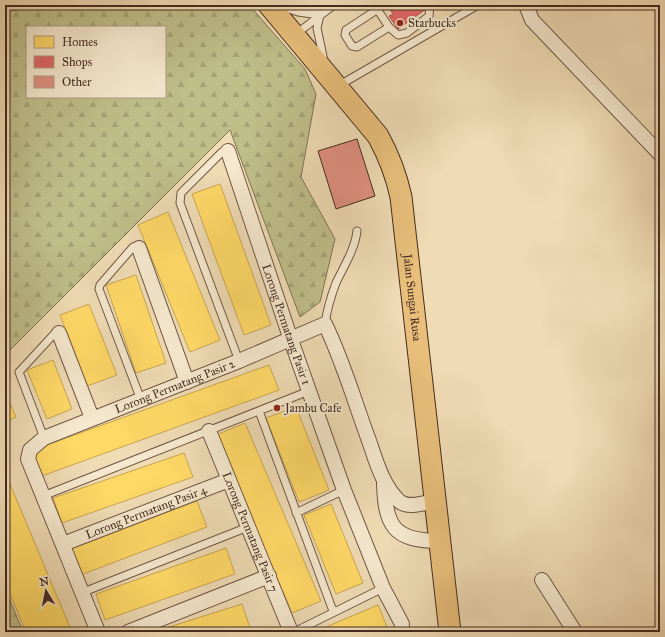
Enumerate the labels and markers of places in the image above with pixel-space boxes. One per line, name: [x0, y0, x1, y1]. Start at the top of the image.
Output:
place label: Starbucks: [408, 16, 456, 30]
marker: Starbucks: [395, 18, 405, 28]
place label: Jambu Cafe: [283, 401, 342, 416]
marker: Jambu Cafe: [272, 403, 282, 413]

